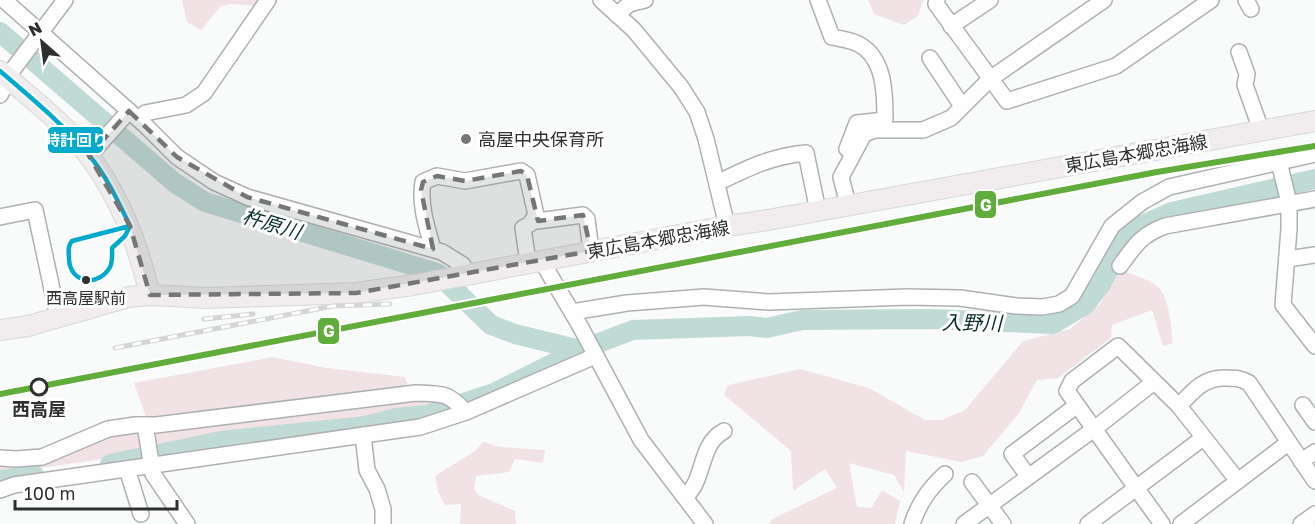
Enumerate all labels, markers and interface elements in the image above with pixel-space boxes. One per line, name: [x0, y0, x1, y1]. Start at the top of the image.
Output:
north arrow: [12, 12, 72, 72]
text: N: [25, 17, 45, 40]
line badge: 時計回り: [47, 126, 104, 154]
place label: 高屋中央保育所: [478, 128, 604, 150]
text: 時計回り: [44, 130, 108, 150]
street label: 東広島本郷忠海線: [1063, 130, 1209, 176]
marker: 高屋中央保育所: [459, 132, 473, 146]
line badge: G: [974, 190, 997, 219]
text: G: [980, 195, 992, 215]
water label: 杵原川: [240, 203, 306, 244]
street label: 東広島本郷忠海線: [585, 216, 731, 262]
marker: 西高屋駅前: [80, 274, 92, 286]
place label: 西高屋駅前: [46, 288, 126, 308]
water label: 入野川: [942, 309, 1004, 335]
line badge: G: [317, 317, 340, 345]
text: G: [323, 321, 335, 341]
marker: 西高屋: [30, 378, 48, 396]
place label: 西高屋: [12, 398, 66, 420]
scale bar: [15, 473, 177, 511]
text: 100 m: [24, 482, 75, 504]

